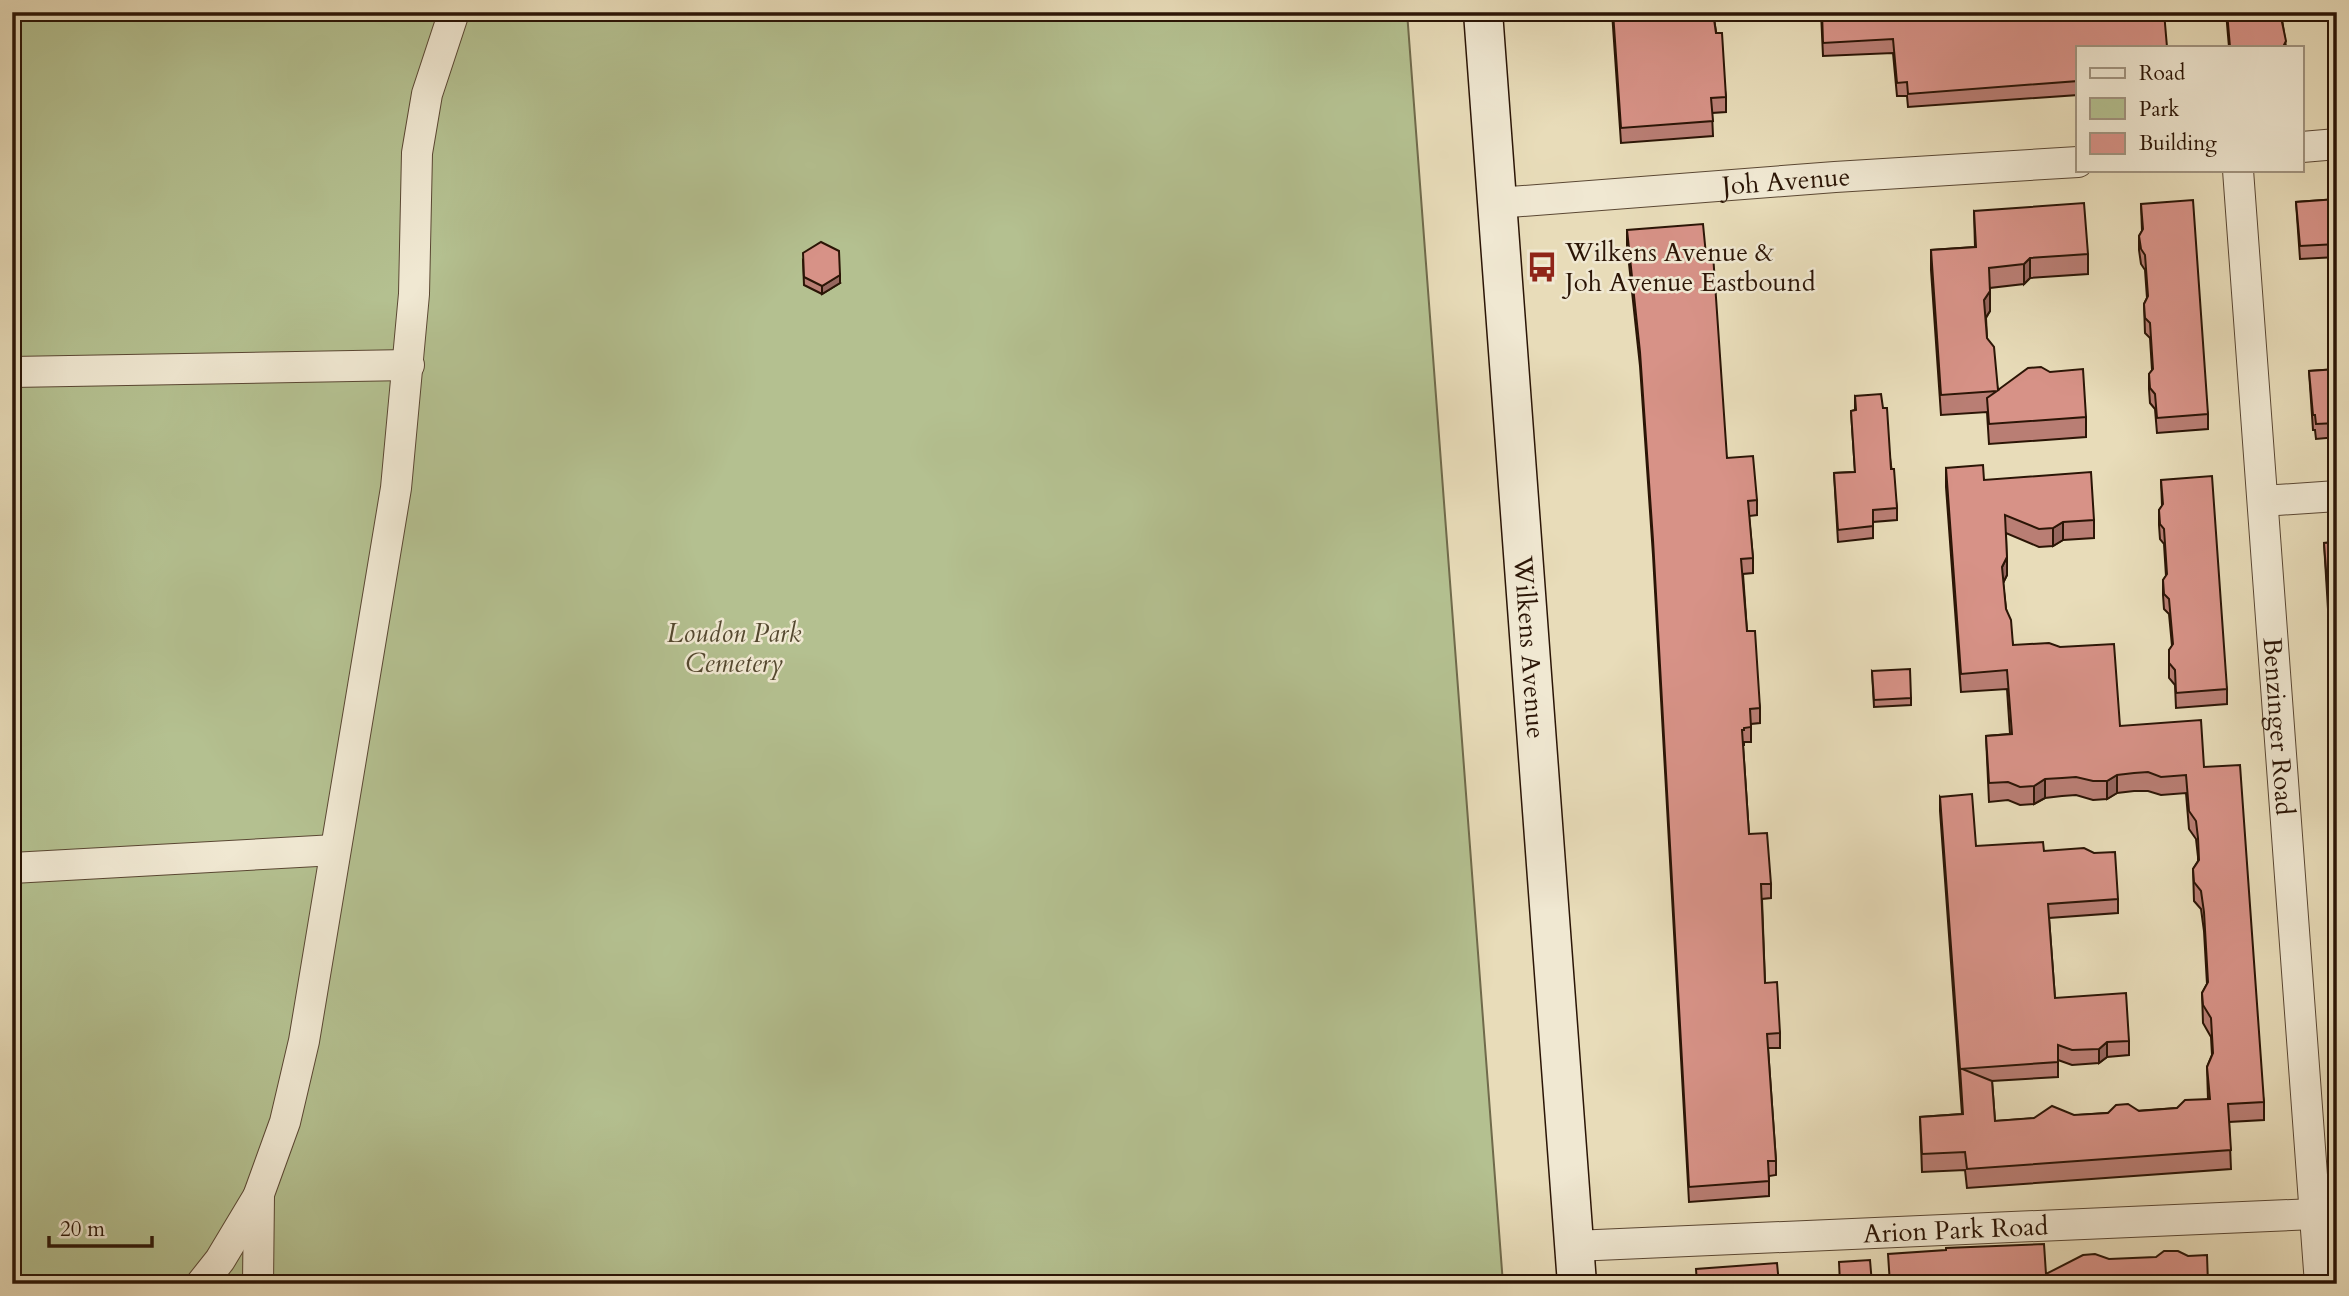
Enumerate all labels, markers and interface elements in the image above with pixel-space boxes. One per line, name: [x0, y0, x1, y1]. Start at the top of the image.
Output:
legend: [2076, 46, 2304, 172]
text: Road: [2139, 59, 2185, 88]
text: Park: [2139, 95, 2180, 124]
text: Building: [2139, 129, 2217, 158]
street label: Joh Avenue: [1717, 159, 1851, 203]
place label: Wilkens Avenue & Joh Avenue Eastbound: [1561, 235, 1816, 300]
bus stop icon: Wilkens Avenue & Joh Avenue Eastbound: [1525, 250, 1559, 284]
street label: Wilkens Avenue: [1506, 554, 1554, 740]
park label: Loudon Park Cemetery: [667, 616, 802, 681]
street label: Benzinger Road: [2255, 636, 2303, 817]
scale bar: [49, 1205, 152, 1249]
street label: Arion Park Road: [1862, 1208, 2049, 1251]
text: 20 m: [60, 1215, 105, 1244]

